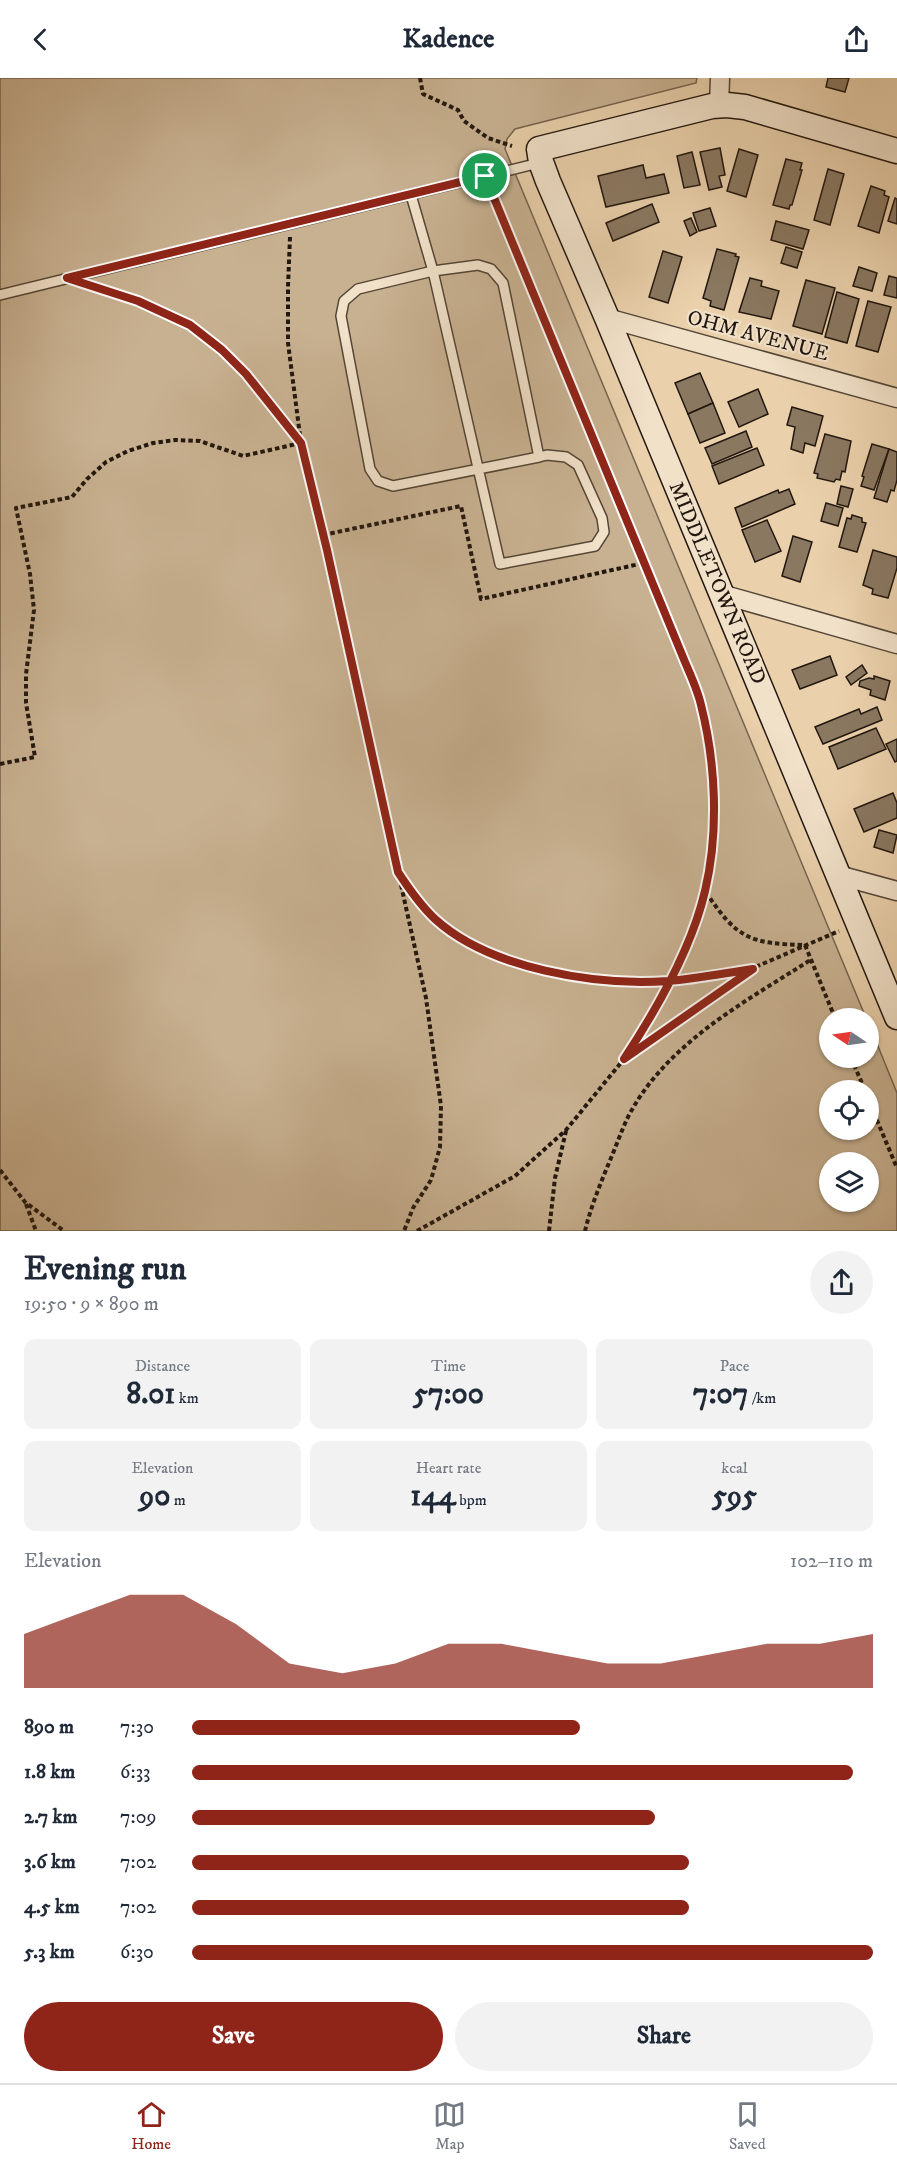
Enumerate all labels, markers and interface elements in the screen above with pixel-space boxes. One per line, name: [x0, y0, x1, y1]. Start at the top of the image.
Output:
text: Kadence: [403, 22, 494, 56]
icon: back: [24, 23, 57, 56]
icon: share: [840, 23, 873, 56]
pin: [459, 150, 510, 201]
icon: arrive: [468, 159, 501, 192]
street label: OHM AVENUE: [684, 305, 832, 367]
street label: MIDDLETOWN ROAD: [663, 478, 771, 688]
north arrow: [819, 1008, 879, 1068]
map controls: [819, 1008, 879, 1212]
button: locate: [819, 1080, 879, 1140]
button: layers: [819, 1152, 879, 1212]
text: Evening run: [24, 1249, 186, 1290]
button: share: [810, 1251, 873, 1314]
text: 19:50 · 9 × 890 m: [24, 1292, 159, 1317]
text: Distance: [135, 1356, 190, 1376]
text: Time: [431, 1356, 466, 1376]
text: Pace: [720, 1356, 749, 1376]
text: 8.01: [126, 1376, 175, 1413]
text: 57:00: [413, 1376, 484, 1413]
text: 7:07: [693, 1376, 748, 1413]
text: km: [175, 1388, 199, 1408]
text: /km: [748, 1388, 776, 1408]
text: Elevation: [132, 1458, 193, 1478]
text: Heart rate: [416, 1458, 481, 1478]
text: kcal: [721, 1458, 748, 1478]
text: 90: [139, 1478, 170, 1515]
text: 144: [410, 1478, 456, 1515]
text: 595: [712, 1478, 757, 1515]
text: m: [170, 1490, 186, 1510]
text: bpm: [456, 1490, 487, 1510]
text: Elevation: [24, 1549, 101, 1574]
text: 102–110 m: [790, 1549, 873, 1574]
text: 890 m: [24, 1715, 74, 1740]
text: 7:30: [120, 1715, 154, 1740]
text: 1.8 km: [24, 1760, 75, 1785]
text: 6:33: [120, 1760, 151, 1785]
text: 2.7 km: [24, 1805, 77, 1830]
text: 7:09: [120, 1805, 157, 1830]
text: 3.6 km: [24, 1850, 76, 1875]
text: 7:02: [120, 1850, 156, 1875]
text: 4.5 km: [24, 1895, 80, 1920]
text: 7:02: [120, 1895, 156, 1920]
text: 5.3 km: [24, 1940, 75, 1965]
text: 6:30: [120, 1940, 154, 1965]
button: Save: [24, 2002, 443, 2071]
button: Share: [455, 2002, 873, 2071]
tab: Home: [131, 2098, 171, 2154]
tab: Map: [433, 2098, 466, 2154]
tab: Saved: [729, 2098, 766, 2154]

